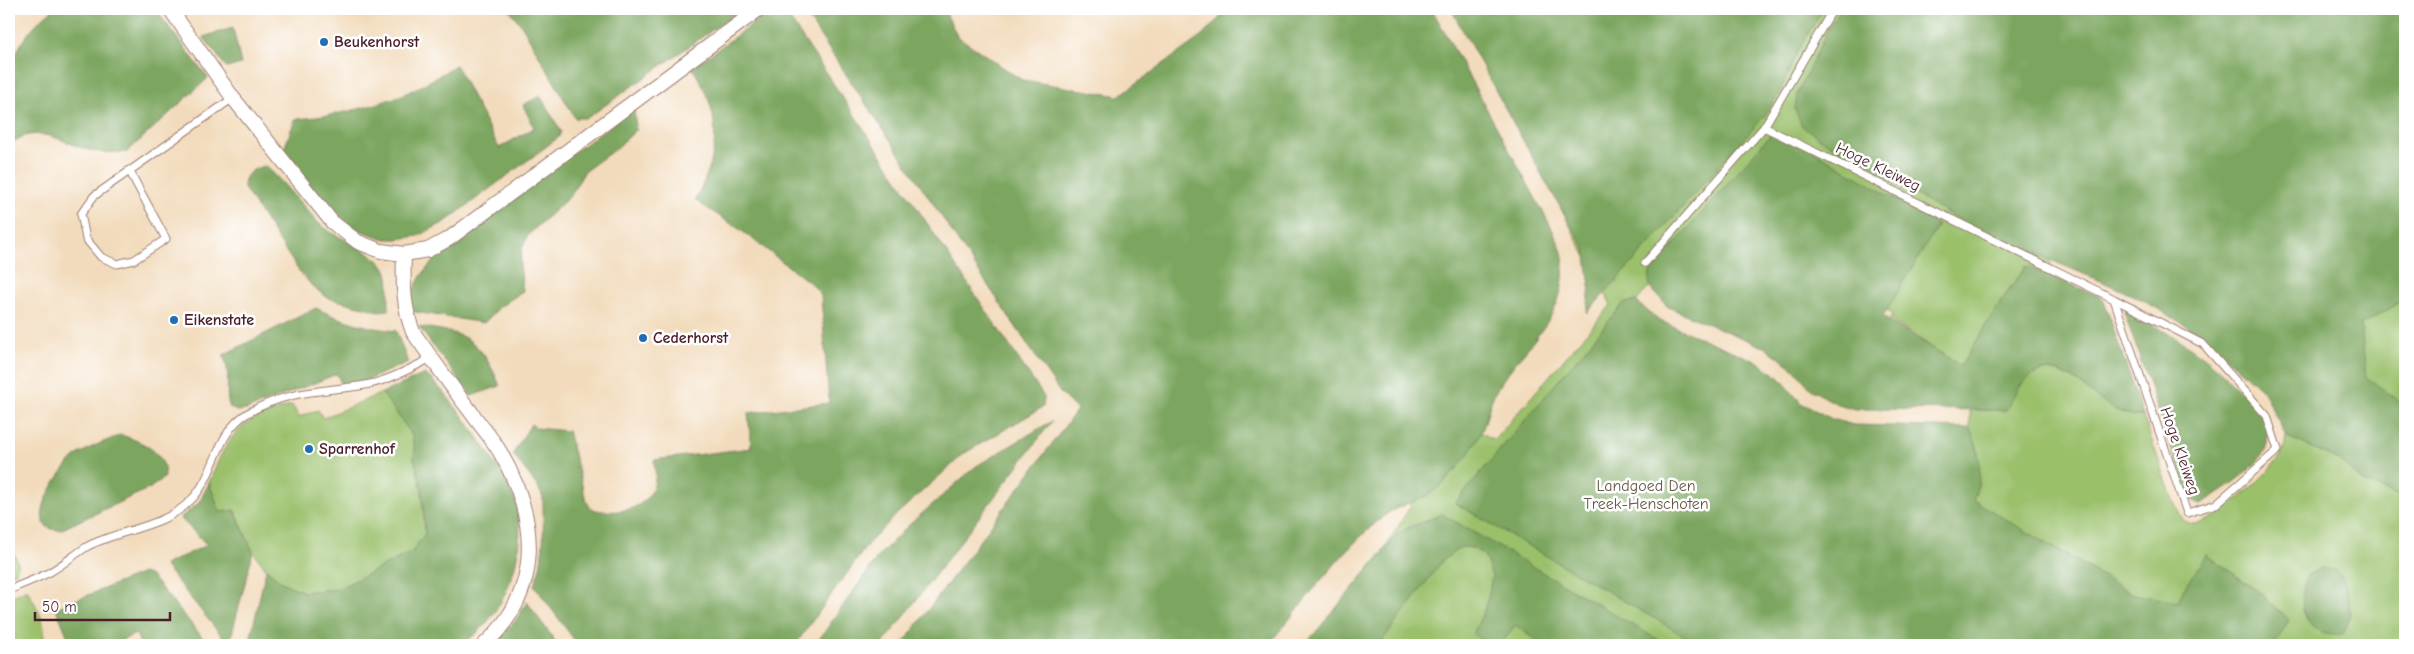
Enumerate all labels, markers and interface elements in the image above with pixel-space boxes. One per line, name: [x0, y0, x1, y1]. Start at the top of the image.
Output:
place label: Beukenhorst: [334, 33, 420, 51]
marker: Beukenhorst: [318, 36, 330, 48]
street label: Hoge Kleiweg: [1833, 139, 1923, 195]
place label: Eikenstate: [184, 311, 254, 329]
marker: Eikenstate: [168, 314, 180, 326]
place label: Cederhorst: [653, 329, 729, 347]
marker: Cederhorst: [637, 332, 649, 344]
street label: Hoge Kleiweg: [2157, 405, 2203, 497]
place label: Sparrenhof: [319, 440, 396, 458]
marker: Sparrenhof: [303, 443, 315, 455]
park label: Landgoed Den Treek-Henschoten: [1583, 477, 1709, 513]
scale bar: [35, 589, 170, 621]
text: 50 m: [42, 598, 77, 616]

